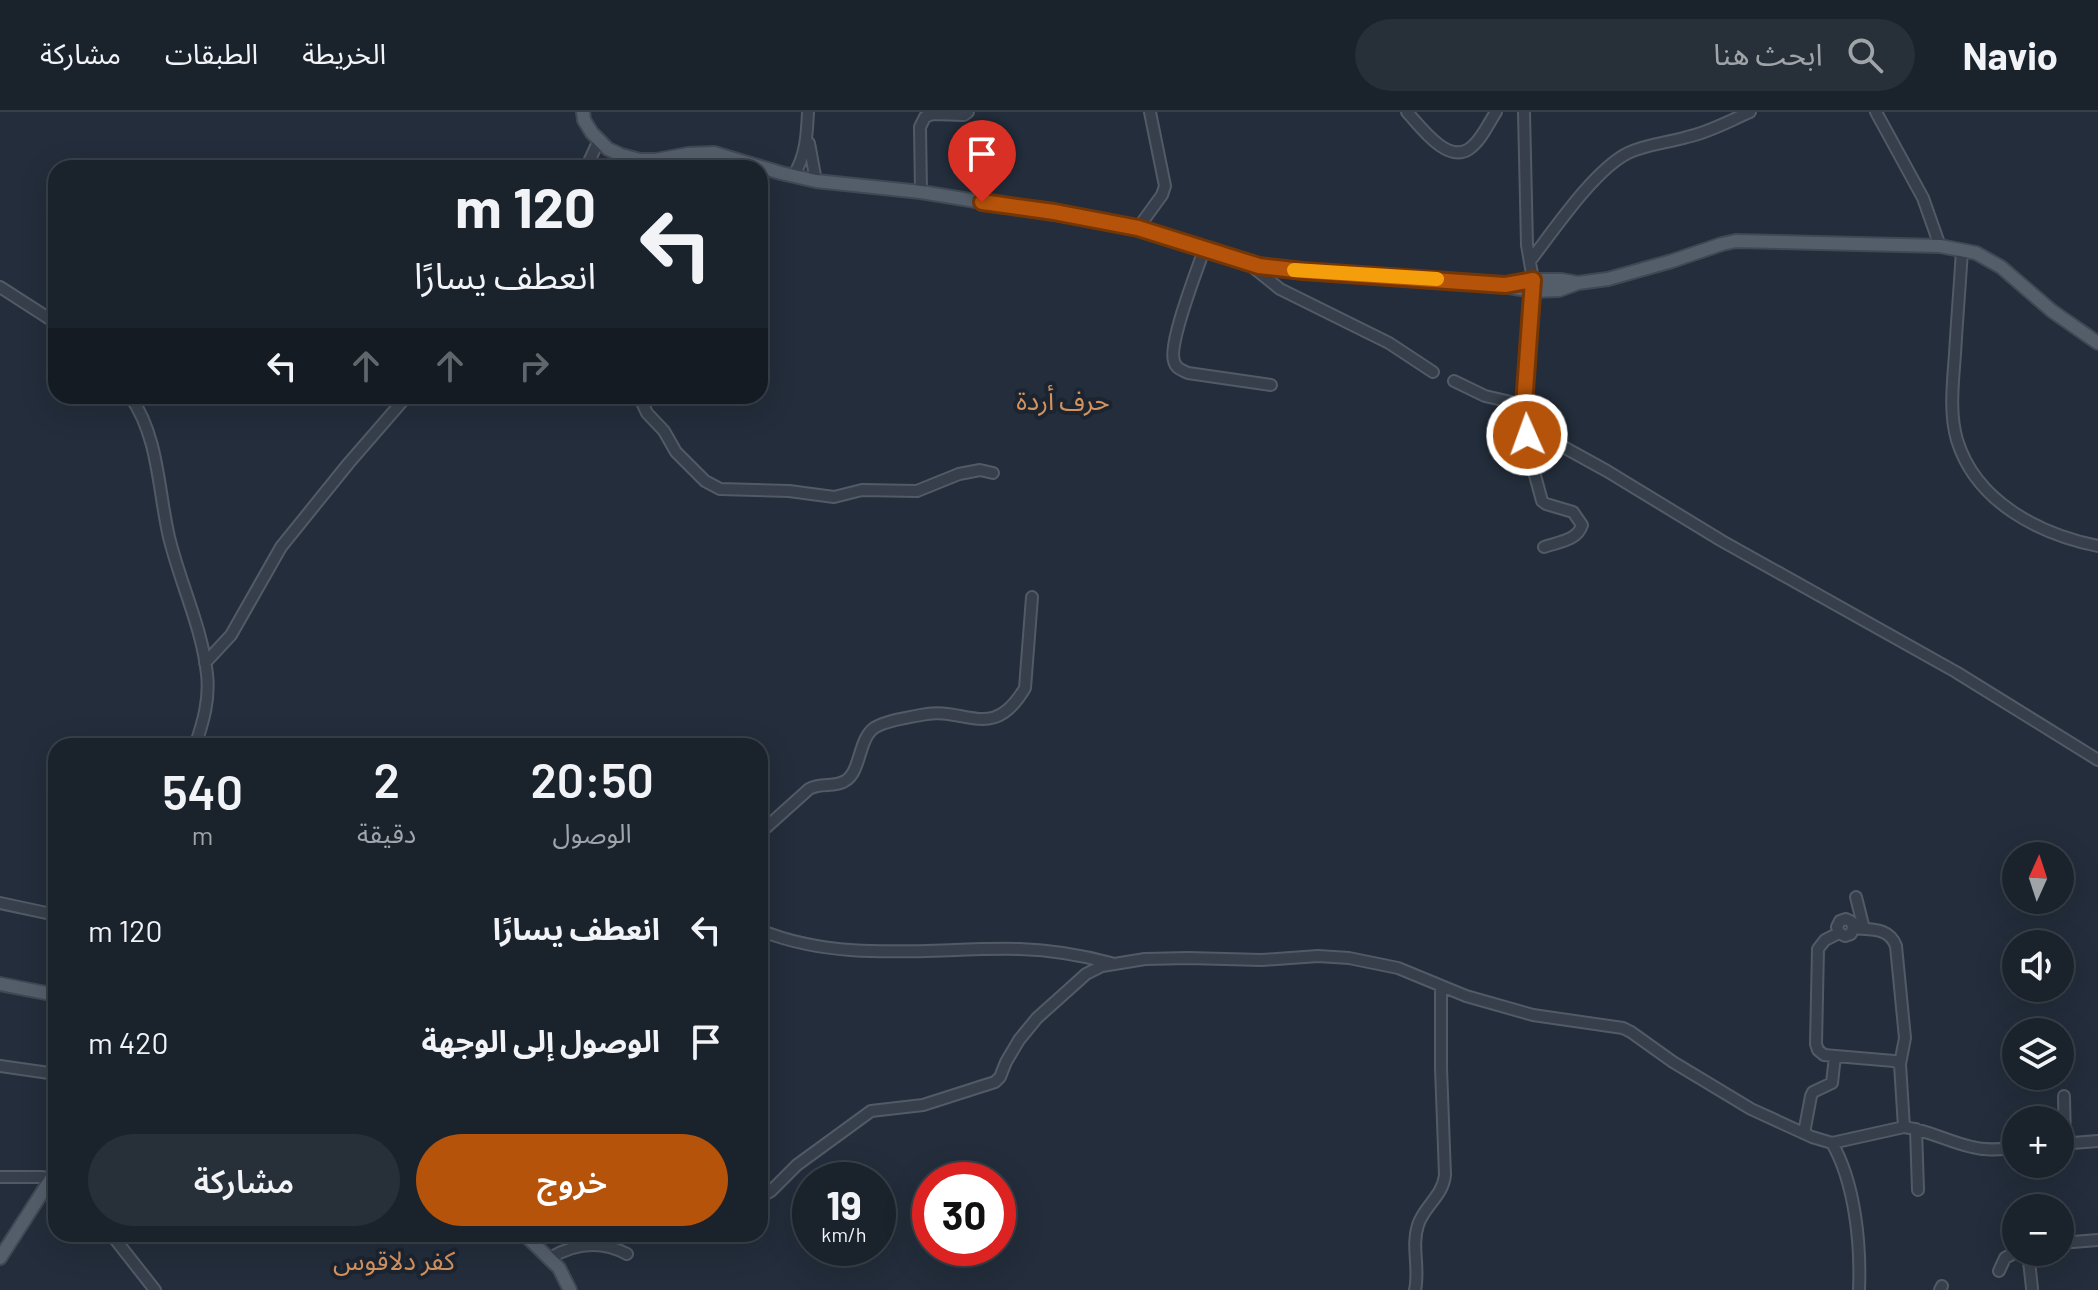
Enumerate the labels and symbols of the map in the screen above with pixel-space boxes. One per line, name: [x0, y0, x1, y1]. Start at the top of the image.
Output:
pin: [948, 120, 1016, 202]
district label: حرف أردة: [1016, 384, 1110, 416]
position arrow: [1485, 393, 1569, 477]
north arrow: [2002, 842, 2074, 914]
speed limit sign: 30: [912, 1162, 1016, 1266]
district label: كفر دلاقوس: [333, 1244, 455, 1276]

